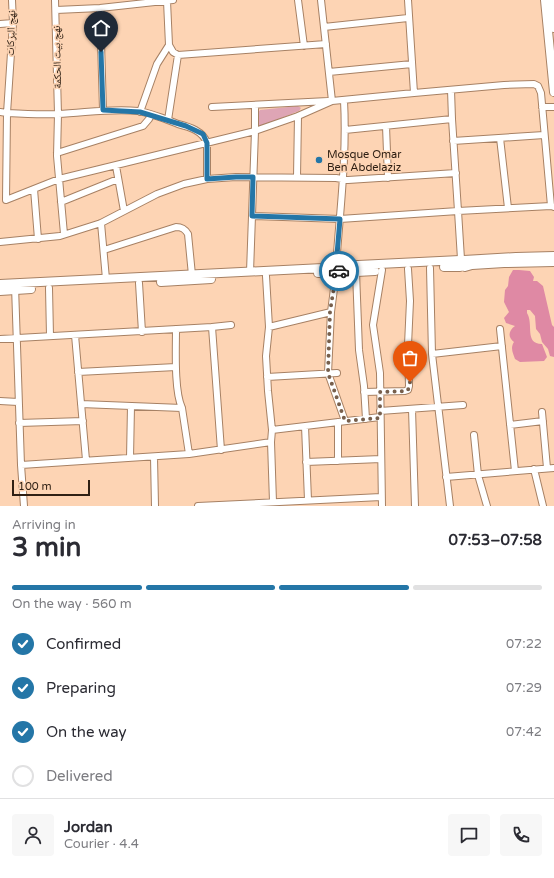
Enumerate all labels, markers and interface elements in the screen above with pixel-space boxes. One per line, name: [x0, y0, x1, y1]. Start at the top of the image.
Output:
street label: نهج البركات: [4, 10, 18, 56]
pin: [84, 11, 118, 52]
icon: home: [90, 17, 112, 39]
street label: نهج بيت الحكمة: [50, 25, 64, 89]
place label: Mosque Omar Ben Abdelaziz: [327, 148, 402, 174]
marker: Mosque Omar Ben Abdelaziz: [314, 155, 324, 165]
courier: [319, 251, 359, 291]
icon: car: [328, 260, 350, 282]
pin: [393, 341, 427, 382]
icon: bag: [399, 347, 421, 369]
scale bar: [12, 478, 90, 497]
text: 100 m: [18, 480, 52, 493]
text: Arriving in: [12, 517, 76, 533]
text: 07:53–07:58: [449, 531, 542, 549]
text: 3 min: [12, 532, 81, 563]
text: On the way · 560 m: [12, 596, 132, 612]
icon: check: [12, 633, 34, 655]
text: Confirmed: [46, 635, 121, 653]
text: 07:22: [506, 636, 542, 652]
icon: check: [12, 677, 34, 699]
text: Preparing: [46, 679, 116, 697]
text: 07:29: [506, 680, 542, 696]
icon: check: [12, 721, 34, 743]
text: On the way: [46, 723, 126, 741]
text: 07:42: [506, 724, 542, 740]
text: Delivered: [46, 767, 113, 785]
button: person: [12, 814, 54, 856]
button: chat: [448, 814, 490, 856]
button: phone: [500, 814, 542, 856]
text: Jordan: [64, 818, 113, 836]
text: Courier · 4.4: [64, 836, 139, 852]

